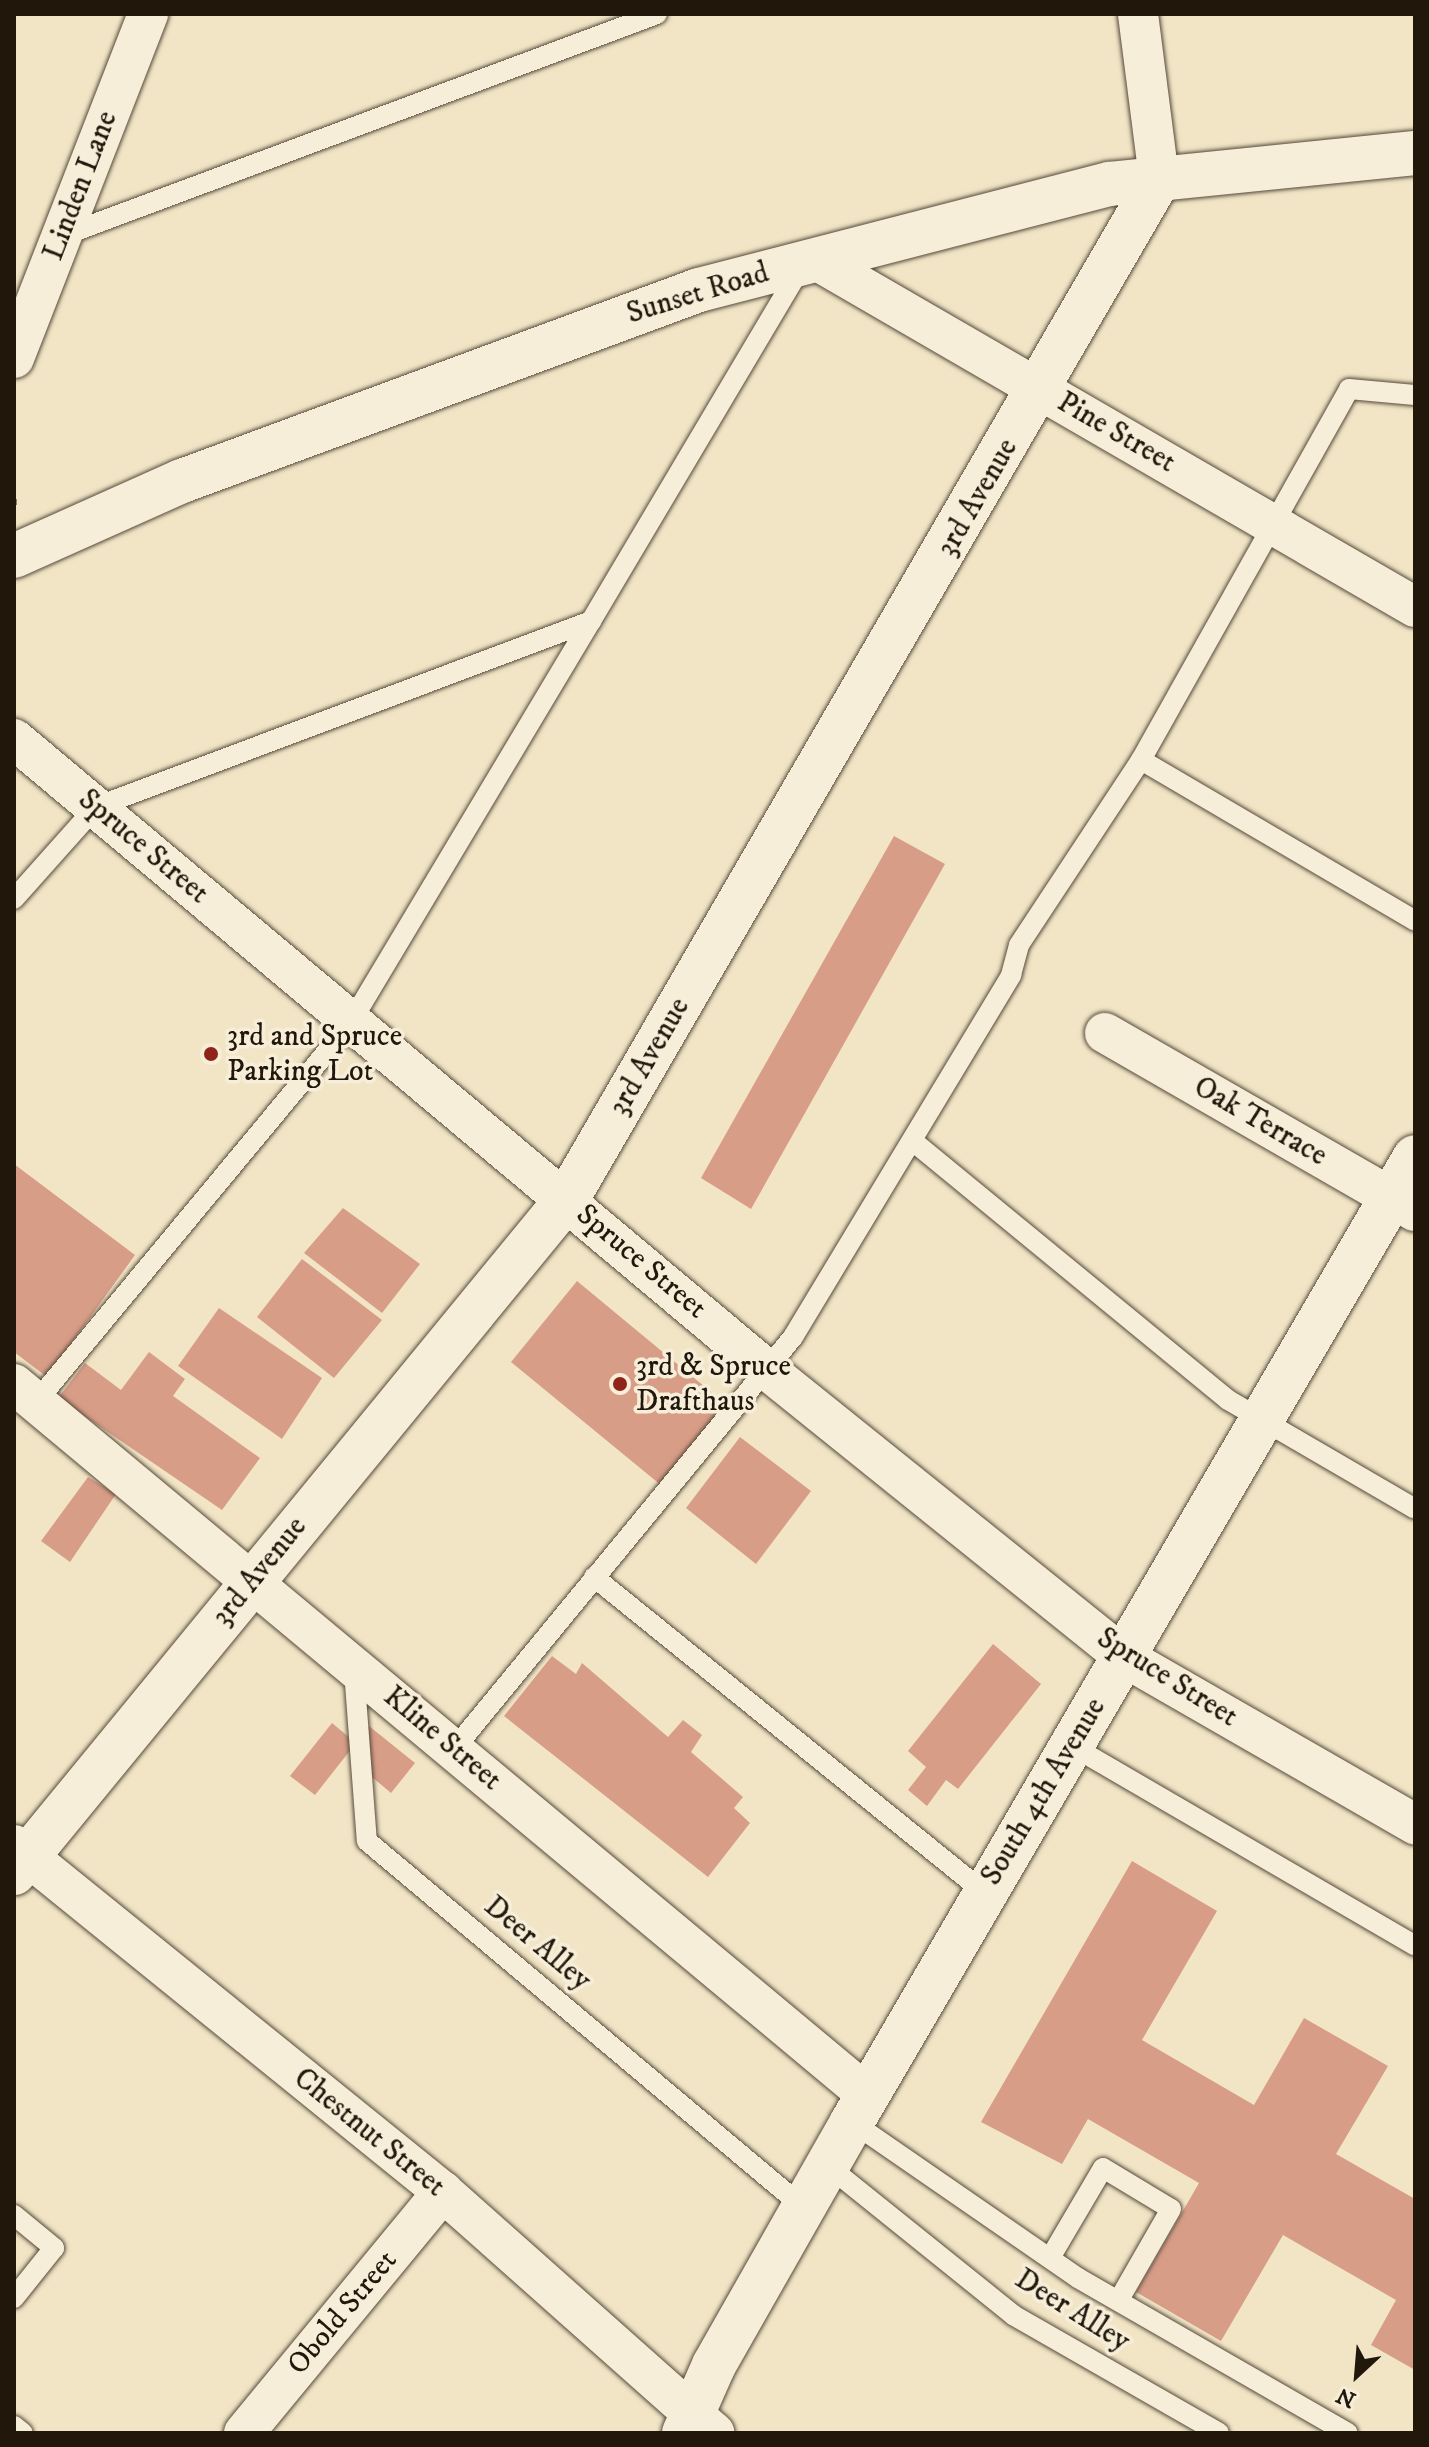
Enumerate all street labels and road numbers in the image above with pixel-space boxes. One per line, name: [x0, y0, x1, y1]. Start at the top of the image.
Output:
street label: Linden Lane: [36, 106, 126, 266]
street label: Sunset Road: [623, 255, 773, 333]
street label: Pine Street: [1050, 385, 1182, 481]
street label: 3rd Avenue: [930, 433, 1026, 563]
street label: Spruce Street: [71, 782, 215, 912]
street label: 3rd Avenue: [602, 992, 698, 1122]
street label: Oak Terrace: [1187, 1069, 1333, 1175]
street label: Spruce Street: [569, 1197, 713, 1327]
street label: 3rd Avenue: [205, 1510, 315, 1634]
street label: Spruce Street: [1090, 1621, 1244, 1735]
street label: Kline Street: [376, 1679, 508, 1799]
street label: South 4th Avenue: [974, 1692, 1114, 1892]
street label: Deer Alley: [476, 1889, 598, 1999]
street label: Chestnut Street: [286, 2061, 452, 2205]
street label: Obold Street: [281, 2244, 405, 2382]
street label: Deer Alley: [1008, 2262, 1136, 2360]

